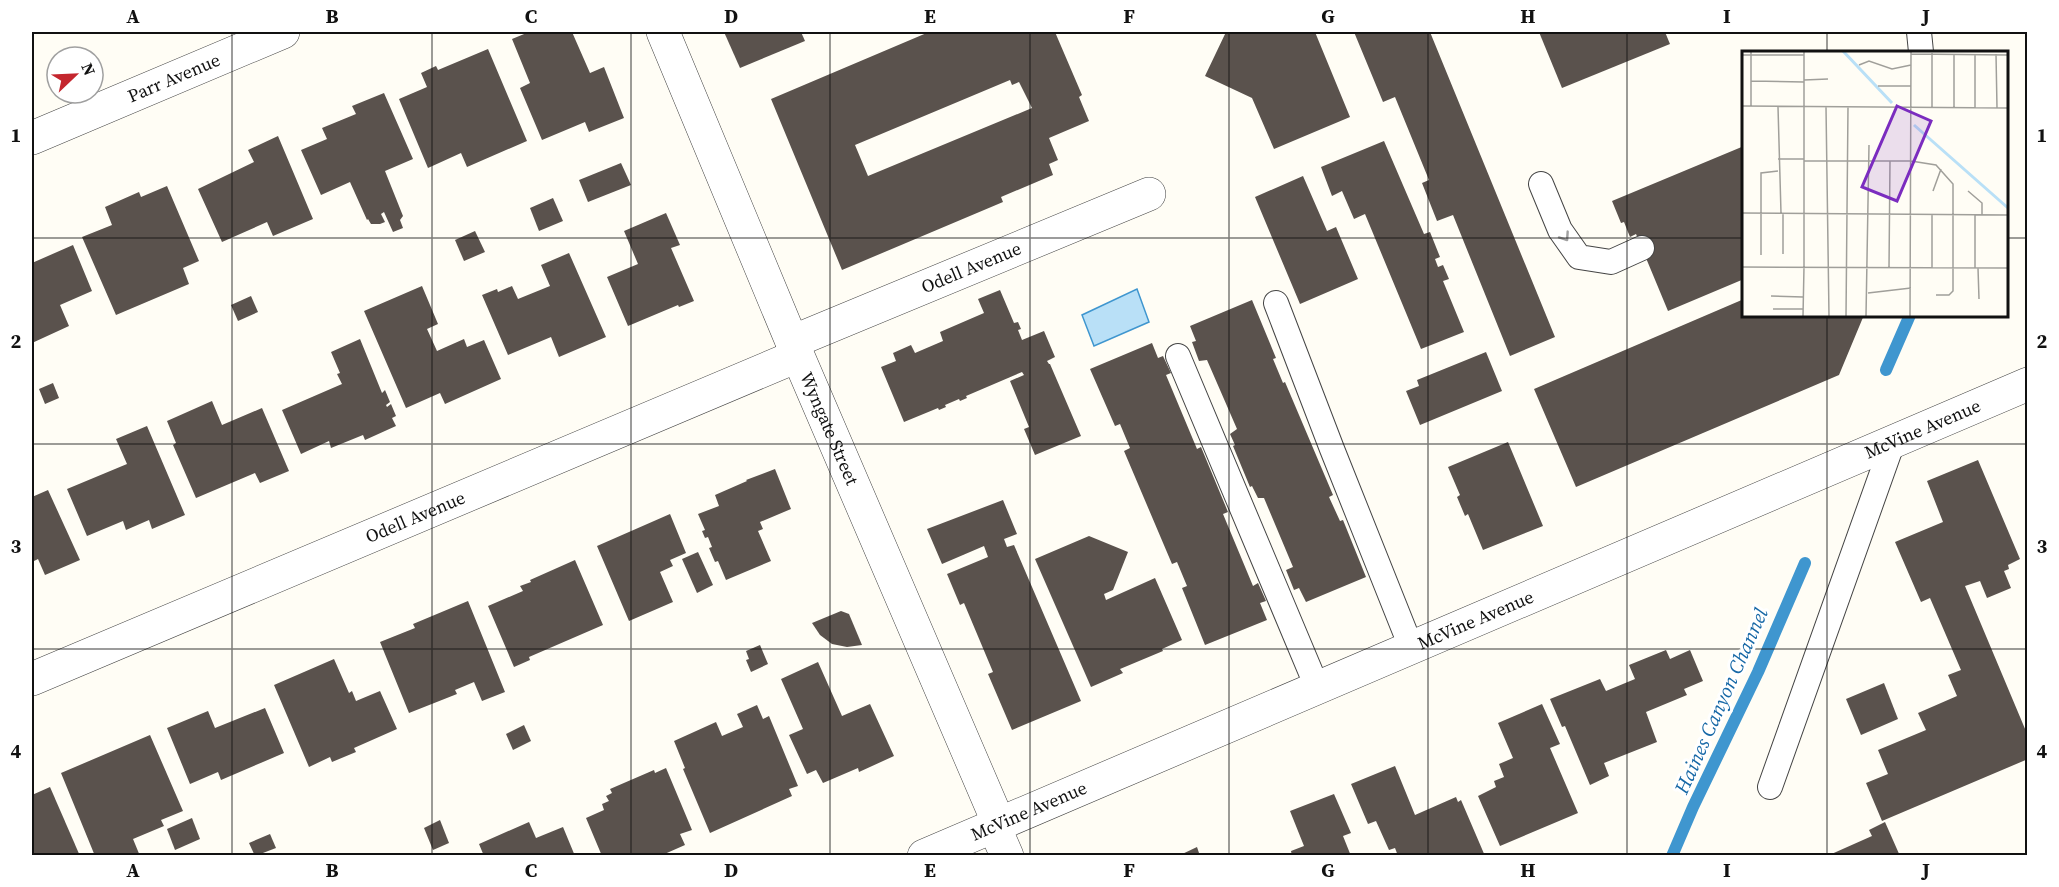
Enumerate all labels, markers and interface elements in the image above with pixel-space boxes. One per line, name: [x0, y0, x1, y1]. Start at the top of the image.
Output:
text: A: [126, 2, 140, 30]
text: B: [325, 2, 339, 30]
text: C: [525, 2, 537, 30]
text: D: [724, 2, 738, 30]
text: E: [924, 2, 936, 30]
text: F: [1123, 2, 1135, 30]
text: G: [1321, 2, 1335, 30]
text: H: [1520, 2, 1536, 30]
text: I: [1723, 2, 1731, 30]
text: J: [1920, 2, 1930, 30]
north arrow: [45, 45, 105, 105]
street label: Parr Avenue: [124, 47, 224, 108]
inset map: [1742, 51, 2008, 316]
text: N: [76, 59, 101, 79]
text: 1: [11, 121, 21, 149]
text: 1: [2037, 121, 2047, 149]
one-way arrow: [1558, 230, 1569, 241]
street label: Odell Avenue: [917, 235, 1025, 299]
text: 2: [11, 327, 22, 355]
text: 2: [2037, 327, 2048, 355]
street label: Wyngate Street: [794, 368, 865, 489]
street label: McVine Avenue: [1861, 393, 1984, 464]
street label: Odell Avenue: [361, 485, 469, 549]
text: 3: [11, 532, 22, 560]
text: 3: [2037, 532, 2048, 560]
street label: McVine Avenue: [1414, 584, 1537, 656]
water label: Haines Canyon Channel: [1667, 603, 1775, 799]
text: 4: [11, 737, 22, 765]
text: 4: [2037, 737, 2048, 765]
street label: McVine Avenue: [967, 775, 1090, 847]
text: A: [126, 856, 140, 884]
text: B: [325, 856, 339, 884]
text: C: [525, 856, 537, 884]
text: D: [724, 856, 738, 884]
text: E: [924, 856, 936, 884]
text: F: [1123, 856, 1135, 884]
text: G: [1321, 856, 1335, 884]
text: H: [1520, 856, 1536, 884]
text: I: [1723, 856, 1731, 884]
text: J: [1920, 856, 1930, 884]

